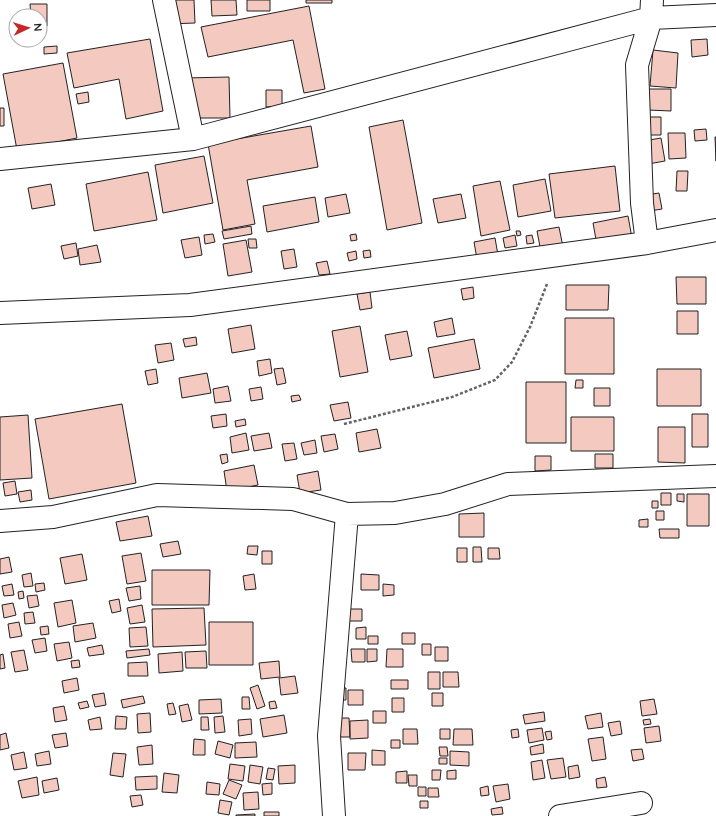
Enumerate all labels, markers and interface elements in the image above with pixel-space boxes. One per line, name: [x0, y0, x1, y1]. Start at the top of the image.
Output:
north arrow: [8, 8, 48, 48]
text: N: [31, 23, 45, 32]

